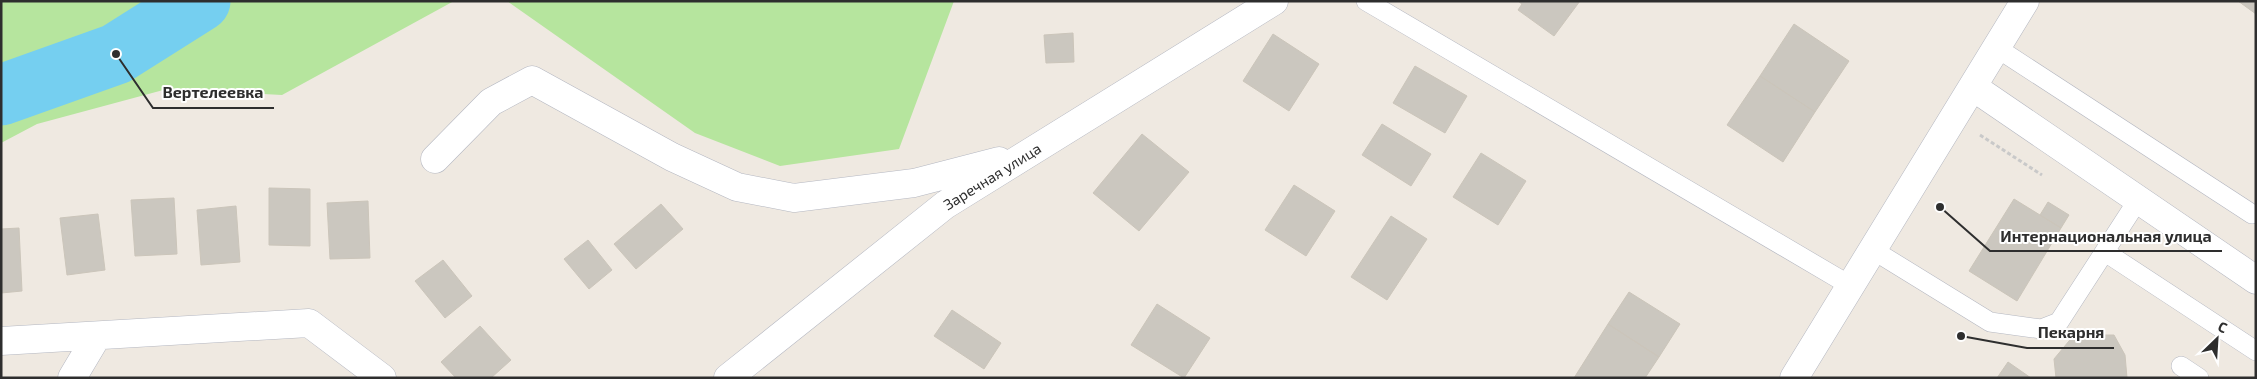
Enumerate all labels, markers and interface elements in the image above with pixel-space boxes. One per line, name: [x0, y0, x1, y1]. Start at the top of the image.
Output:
callout: Вертелеевка: [153, 77, 274, 108]
text: Вертелеевка: [162, 82, 264, 101]
street label: Заречная улица: [940, 139, 1045, 214]
callout: Интернациональная улица: [1990, 220, 2222, 251]
text: Интернациональная улица: [2000, 226, 2212, 245]
north arrow: [2192, 314, 2242, 364]
callout: Пекарня: [2027, 317, 2114, 348]
text: С: [2215, 317, 2230, 336]
text: Пекарня: [2038, 322, 2104, 341]

